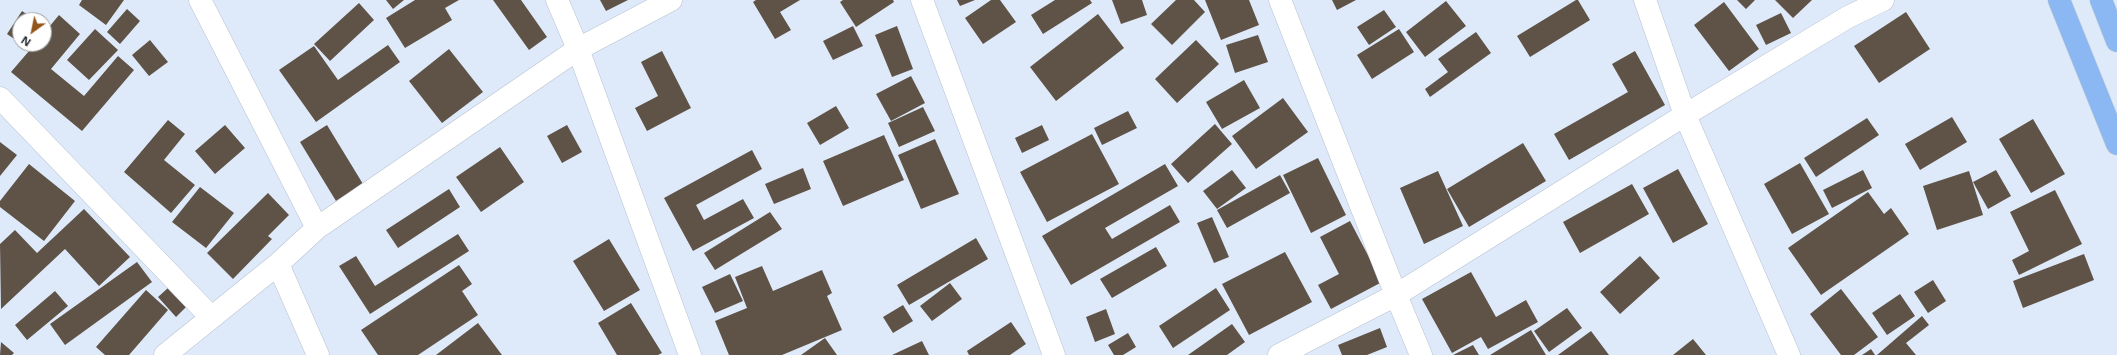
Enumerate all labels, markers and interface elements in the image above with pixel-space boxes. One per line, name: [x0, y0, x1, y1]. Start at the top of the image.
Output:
north arrow: [12, 12, 52, 52]
text: N: [18, 33, 34, 50]

